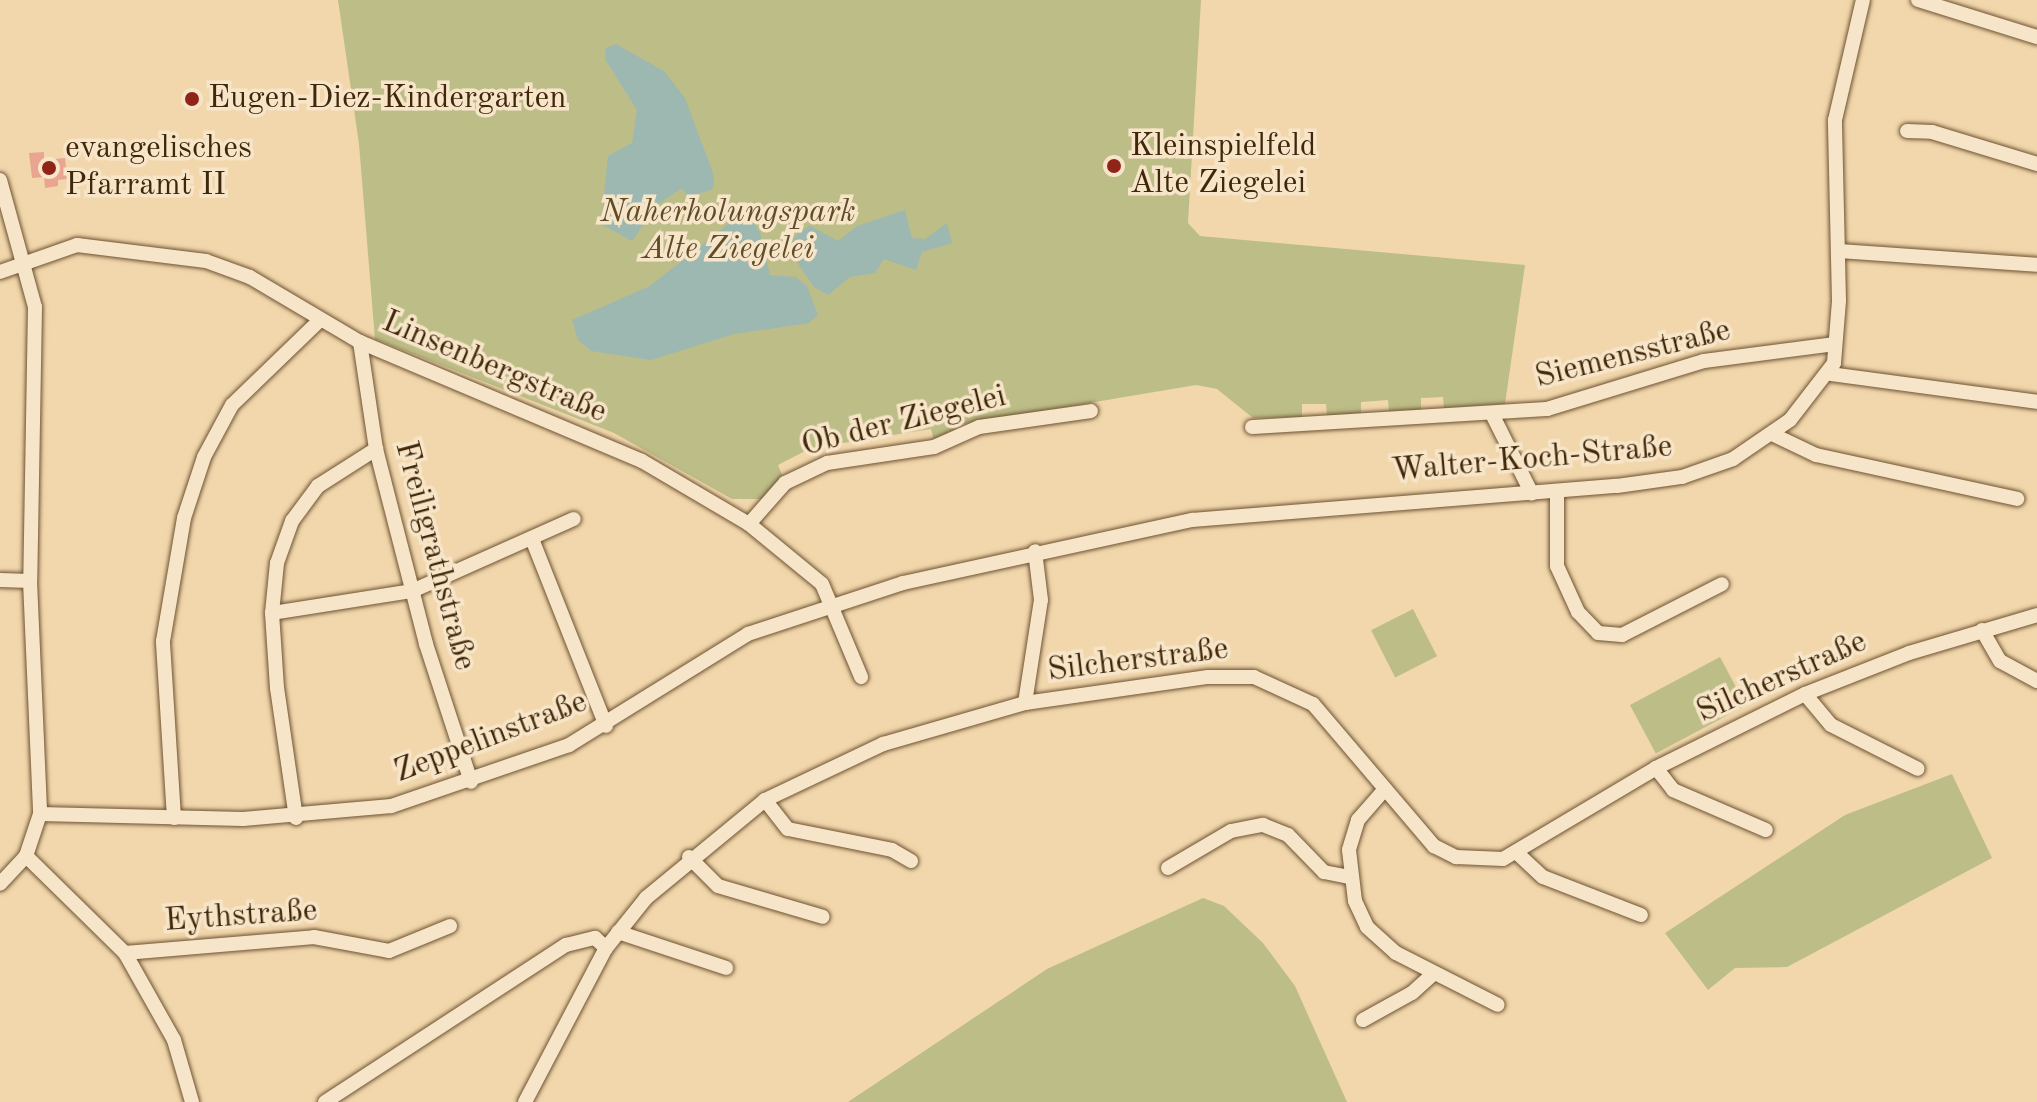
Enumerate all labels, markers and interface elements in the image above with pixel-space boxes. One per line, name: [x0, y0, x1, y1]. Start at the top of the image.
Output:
place label: Eugen-Diez-Kindergarten: [208, 80, 567, 118]
marker: Eugen-Diez-Kindergarten: [183, 90, 201, 108]
place label: Kleinspielfeld Alte Ziegelei: [1130, 129, 1317, 204]
place label: evangelisches Pfarramt II: [65, 131, 252, 206]
marker: Kleinspielfeld Alte Ziegelei: [1105, 157, 1123, 175]
marker: evangelisches Pfarramt II: [40, 159, 58, 177]
park label: Naherholungspark Alte Ziegelei: [600, 195, 856, 270]
street label: Linsenbergstraße: [376, 303, 612, 433]
street label: Siemensstraße: [1531, 312, 1735, 398]
street label: Ob der Ziegelei: [798, 378, 1010, 466]
street label: Walter-Koch-Straße: [1390, 429, 1674, 491]
street label: Freiligrathstraße: [385, 437, 483, 675]
street label: Silcherstraße: [1691, 623, 1873, 733]
street label: Silcherstraße: [1045, 631, 1231, 691]
street label: Zeppelinstraße: [389, 684, 593, 792]
street label: Eythstraße: [163, 893, 319, 941]

